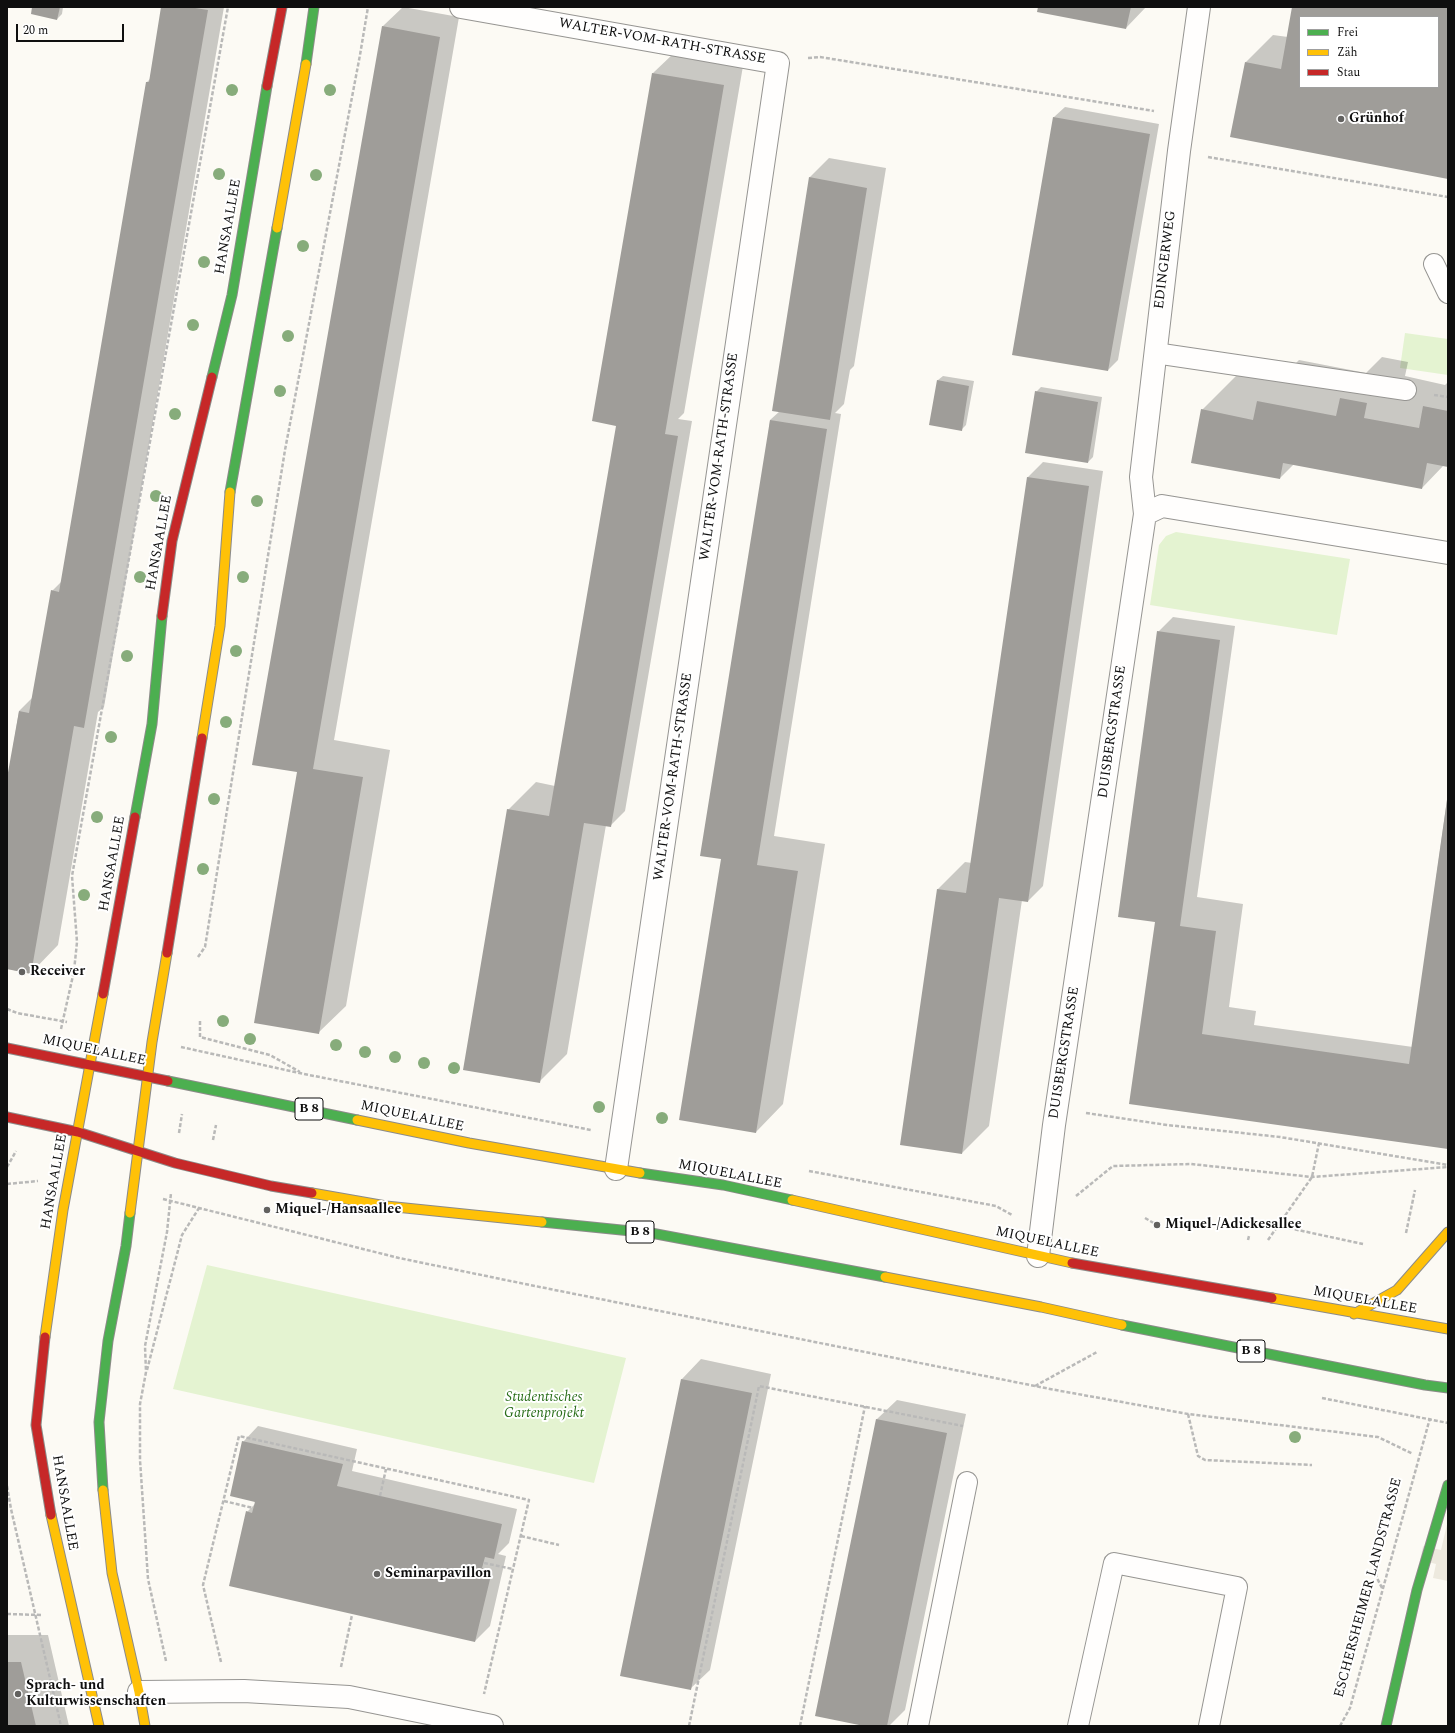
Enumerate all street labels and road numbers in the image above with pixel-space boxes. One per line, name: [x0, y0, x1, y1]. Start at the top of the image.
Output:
street label: WALTER-VOM-RATH-STRASSE: [557, 16, 767, 68]
street label: HANSAALLEE: [212, 178, 246, 276]
street label: EDINGERWEG: [1152, 210, 1180, 310]
street label: WALTER-VOM-RATH-STRASSE: [697, 352, 743, 562]
street label: HANSAALLEE: [143, 494, 177, 592]
street label: DUISBERGSTRASSE: [1095, 665, 1131, 799]
street label: WALTER-VOM-RATH-STRASSE: [651, 672, 697, 882]
street label: HANSAALLEE: [96, 815, 130, 913]
street label: DUISBERGSTRASSE: [1046, 986, 1084, 1120]
street label: MIQUELALLEE: [41, 1032, 147, 1070]
road number: B 8: [295, 1098, 323, 1120]
street label: MIQUELALLEE: [359, 1098, 465, 1136]
street label: HANSAALLEE: [38, 1133, 72, 1231]
street label: MIQUELALLEE: [677, 1157, 783, 1193]
road number: B 8: [626, 1221, 654, 1243]
street label: MIQUELALLEE: [994, 1224, 1100, 1262]
street label: MIQUELALLEE: [1312, 1284, 1418, 1318]
road number: B 8: [1237, 1340, 1265, 1362]
street label: HANSAALLEE: [47, 1454, 81, 1552]
street label: ESCHERSHEIMER LANDSTRASSE: [1332, 1476, 1406, 1700]

